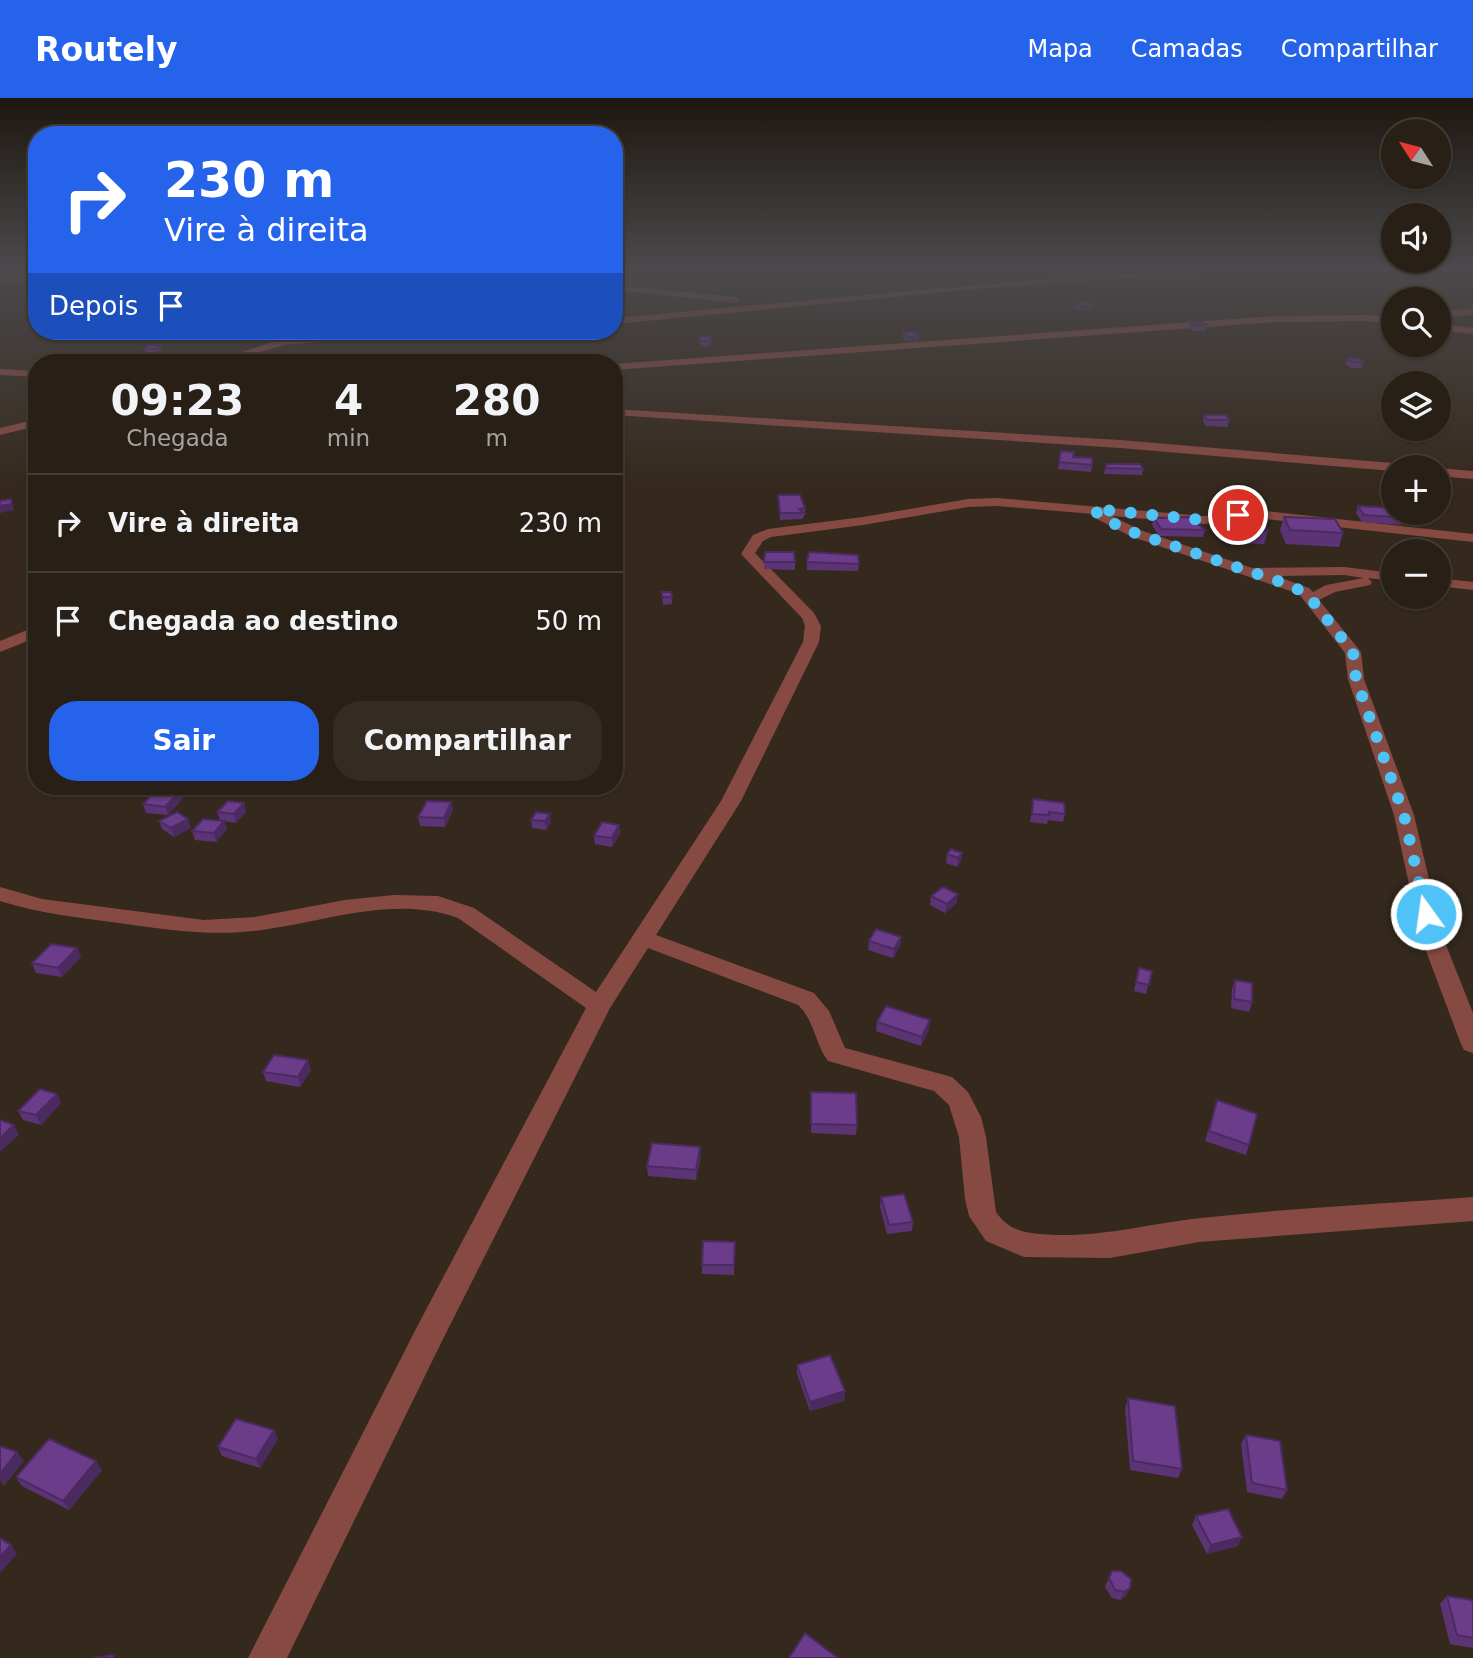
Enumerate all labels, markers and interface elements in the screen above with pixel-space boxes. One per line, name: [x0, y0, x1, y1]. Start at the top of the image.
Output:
text: Routely: [35, 30, 178, 69]
text: Mapa: [1027, 35, 1093, 63]
text: Camadas: [1131, 35, 1243, 63]
text: Compartilhar: [1281, 35, 1438, 63]
north arrow: [1381, 119, 1451, 189]
map controls: [1381, 119, 1451, 609]
text: 230 m: [164, 152, 334, 209]
icon: right: [49, 154, 140, 245]
button: sound: [1381, 203, 1451, 273]
text: Vire à direita: [164, 211, 369, 249]
icon: arrive: [152, 287, 190, 325]
button: search: [1381, 287, 1451, 357]
text: Depois: [49, 291, 138, 321]
button: layers: [1381, 371, 1451, 441]
text: 09:23: [111, 376, 244, 425]
text: 4: [334, 376, 363, 425]
text: 280: [453, 376, 540, 425]
text: Chegada: [126, 425, 229, 451]
text: min: [327, 425, 370, 451]
text: m: [485, 425, 508, 451]
button: +: [1381, 455, 1451, 525]
pin: [1208, 485, 1268, 545]
icon: arrive: [1219, 496, 1257, 534]
icon: right: [49, 504, 87, 542]
text: Vire à direita: [108, 508, 300, 538]
text: 230 m: [519, 508, 602, 538]
button: −: [1381, 539, 1451, 609]
icon: arrive: [49, 602, 87, 640]
text: Chegada ao destino: [108, 606, 398, 636]
text: 50 m: [535, 606, 602, 636]
button: Sair: [49, 701, 319, 781]
button: Compartilhar: [333, 701, 602, 781]
position arrow: [1389, 877, 1463, 951]

